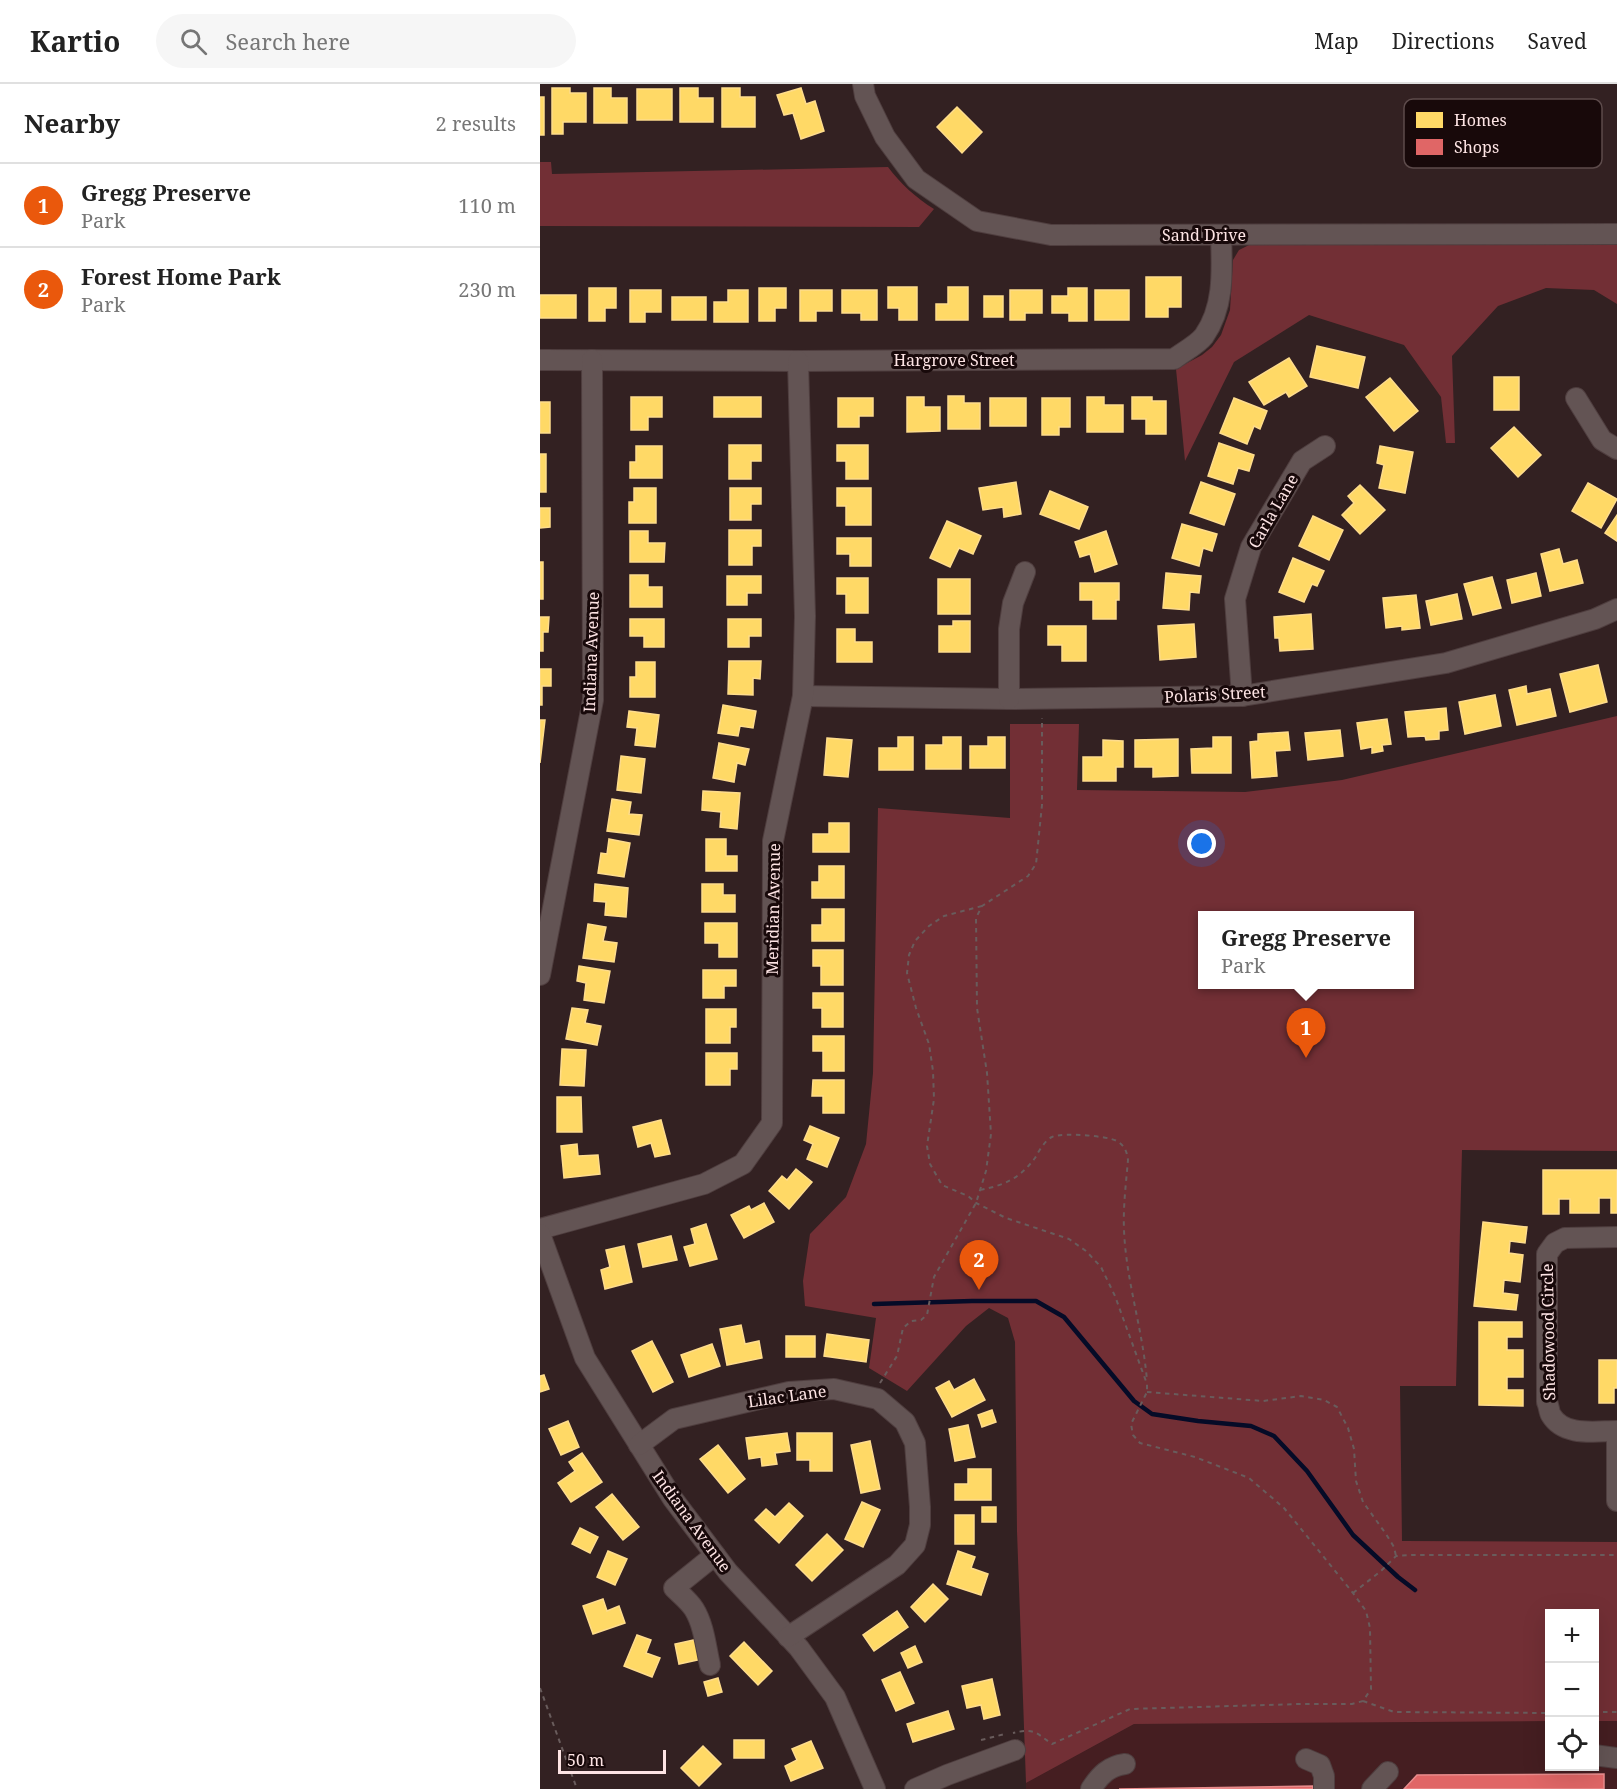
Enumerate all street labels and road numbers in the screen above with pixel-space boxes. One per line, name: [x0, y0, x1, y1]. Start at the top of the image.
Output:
street label: Sand Drive: [1162, 224, 1246, 246]
street label: Hargrove Street: [893, 349, 1015, 371]
street label: Carla Lane: [1243, 470, 1303, 552]
street label: Indiana Avenue: [578, 591, 604, 713]
street label: Polaris Street: [1164, 680, 1267, 708]
street label: Meridian Avenue: [761, 843, 785, 975]
street label: Shadowood Circle: [1536, 1263, 1560, 1401]
street label: Lilac Lane: [746, 1380, 828, 1412]
street label: Indiana Avenue: [648, 1466, 736, 1576]

